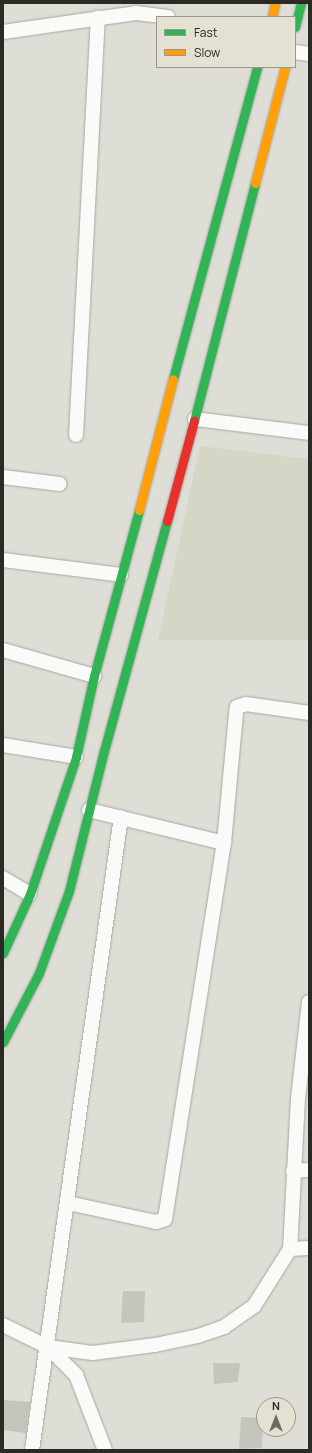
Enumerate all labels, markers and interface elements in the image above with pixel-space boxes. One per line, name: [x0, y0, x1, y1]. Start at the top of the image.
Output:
legend: [156, 16, 296, 68]
text: Fast: [194, 24, 218, 41]
text: Slow: [194, 44, 220, 61]
north arrow: [256, 1397, 296, 1437]
text: N: [272, 1398, 280, 1413]

